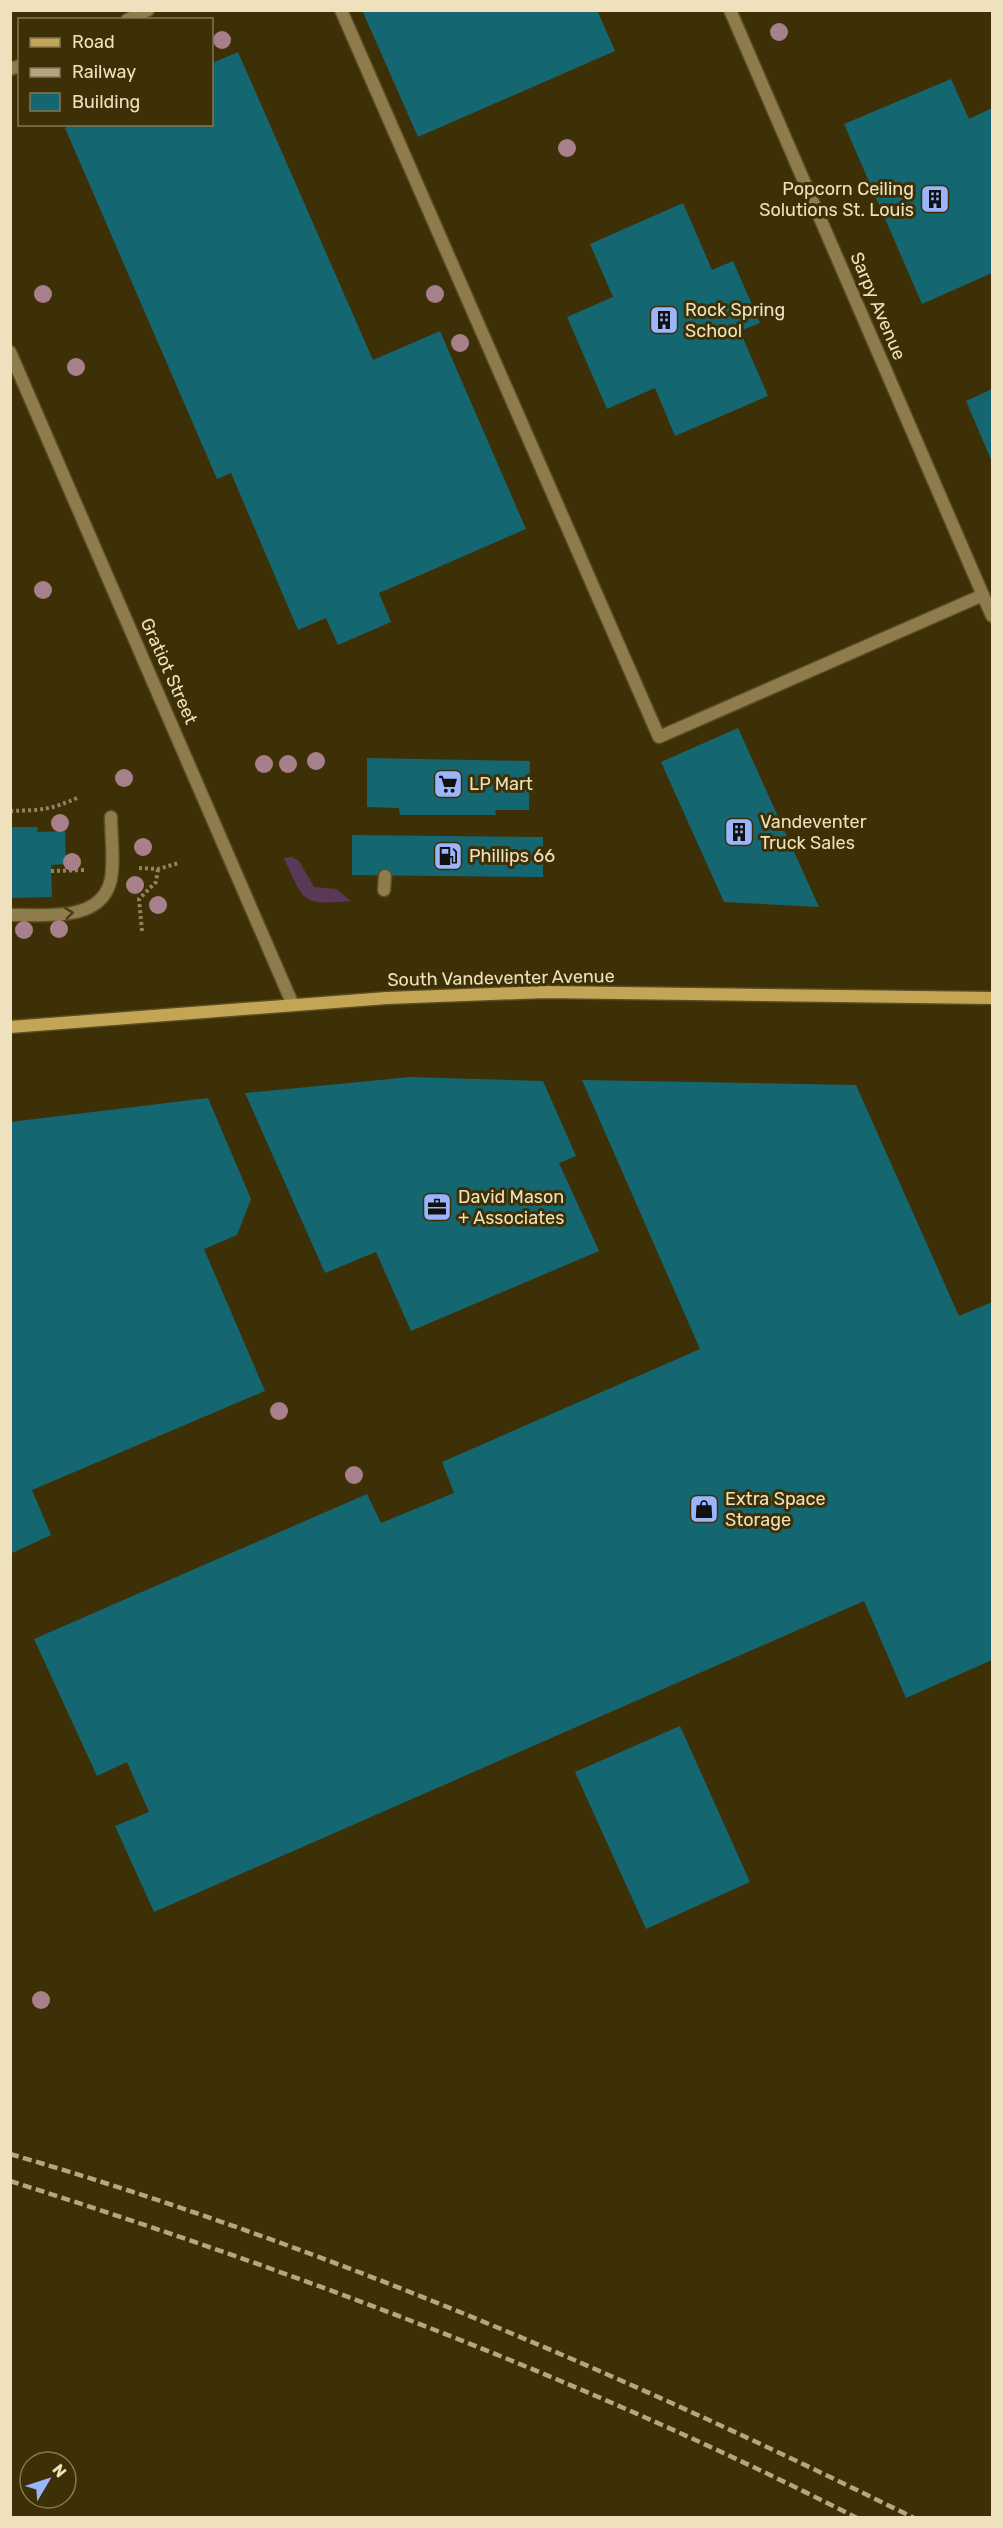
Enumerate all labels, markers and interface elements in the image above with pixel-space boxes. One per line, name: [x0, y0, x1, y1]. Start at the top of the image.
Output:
legend: [18, 18, 213, 126]
text: Road: [72, 31, 115, 53]
text: Railway: [72, 61, 136, 83]
text: Building: [72, 91, 140, 113]
place label: Popcorn Ceiling Solutions St. Louis: [759, 178, 914, 221]
building icon: Popcorn Ceiling Solutions St. Louis: [919, 183, 951, 215]
street label: Sarpy Avenue: [845, 249, 911, 363]
place label: Rock Spring School: [685, 299, 785, 342]
building icon: Rock Spring School: [648, 304, 680, 336]
street label: Gratiot Street: [136, 614, 202, 728]
supermarket icon: LP Mart: [432, 768, 464, 800]
place label: LP Mart: [469, 773, 533, 795]
place label: Vandeventer Truck Sales: [760, 811, 867, 854]
building icon: Vandeventer Truck Sales: [723, 816, 755, 848]
fuel station icon: Phillips 66: [432, 840, 464, 872]
place label: Phillips 66: [469, 845, 555, 867]
one-way arrow: [64, 907, 73, 919]
street label: South Vandeventer Avenue: [387, 965, 615, 991]
place label: David Mason + Associates: [458, 1186, 564, 1229]
office icon: David Mason + Associates: [421, 1191, 453, 1223]
place label: Extra Space Storage: [725, 1488, 826, 1531]
shop icon: Extra Space Storage: [688, 1493, 720, 1525]
north arrow: [18, 2450, 78, 2510]
text: N: [48, 2460, 70, 2481]

